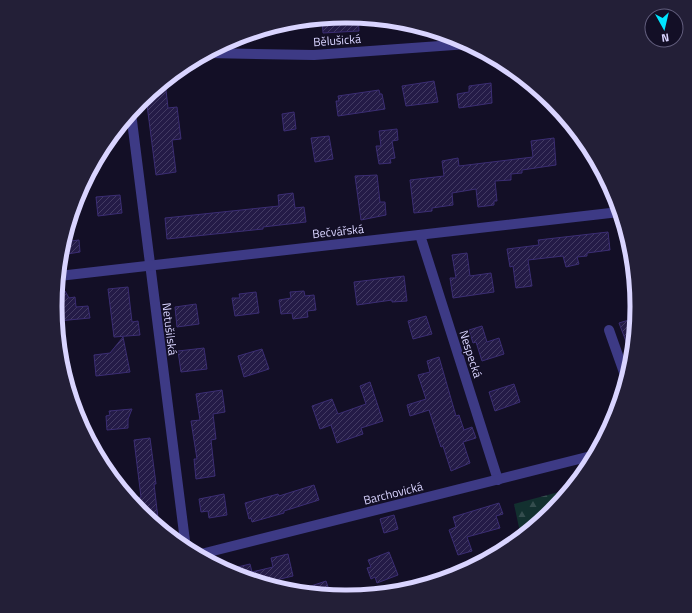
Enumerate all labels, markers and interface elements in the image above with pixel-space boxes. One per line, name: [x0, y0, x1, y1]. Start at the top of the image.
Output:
north arrow: [644, 8, 684, 48]
street label: Bělušická: [313, 29, 361, 51]
text: N: [661, 29, 670, 46]
street label: Bečvářská: [311, 219, 365, 243]
street label: Netušilská: [157, 302, 183, 356]
street label: Nespecká: [454, 328, 488, 380]
street label: Barchovická: [361, 476, 425, 510]

